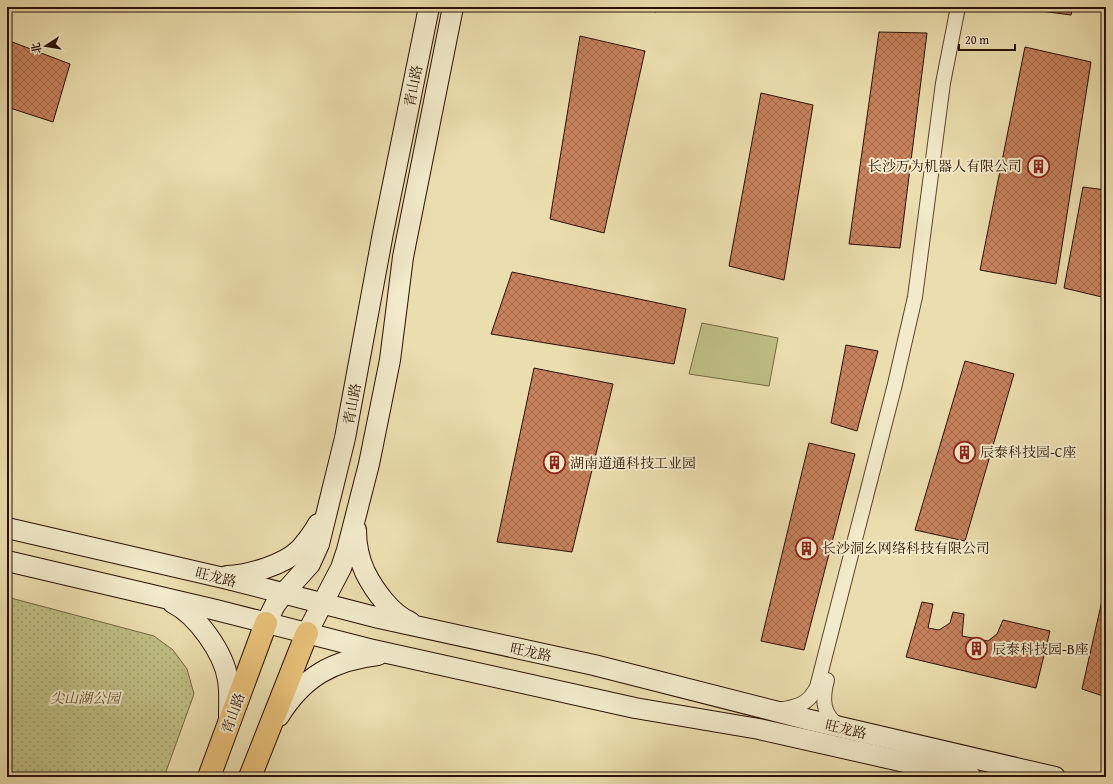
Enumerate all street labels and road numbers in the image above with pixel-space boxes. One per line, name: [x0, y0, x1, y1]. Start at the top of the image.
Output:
street label: 青山路: [399, 63, 427, 109]
street label: 青山路: [339, 382, 365, 426]
street label: 旺龙路: [193, 562, 239, 592]
street label: 旺龙路: [508, 638, 554, 666]
street label: 青山路: [216, 690, 250, 736]
street label: 旺龙路: [823, 715, 869, 743]

